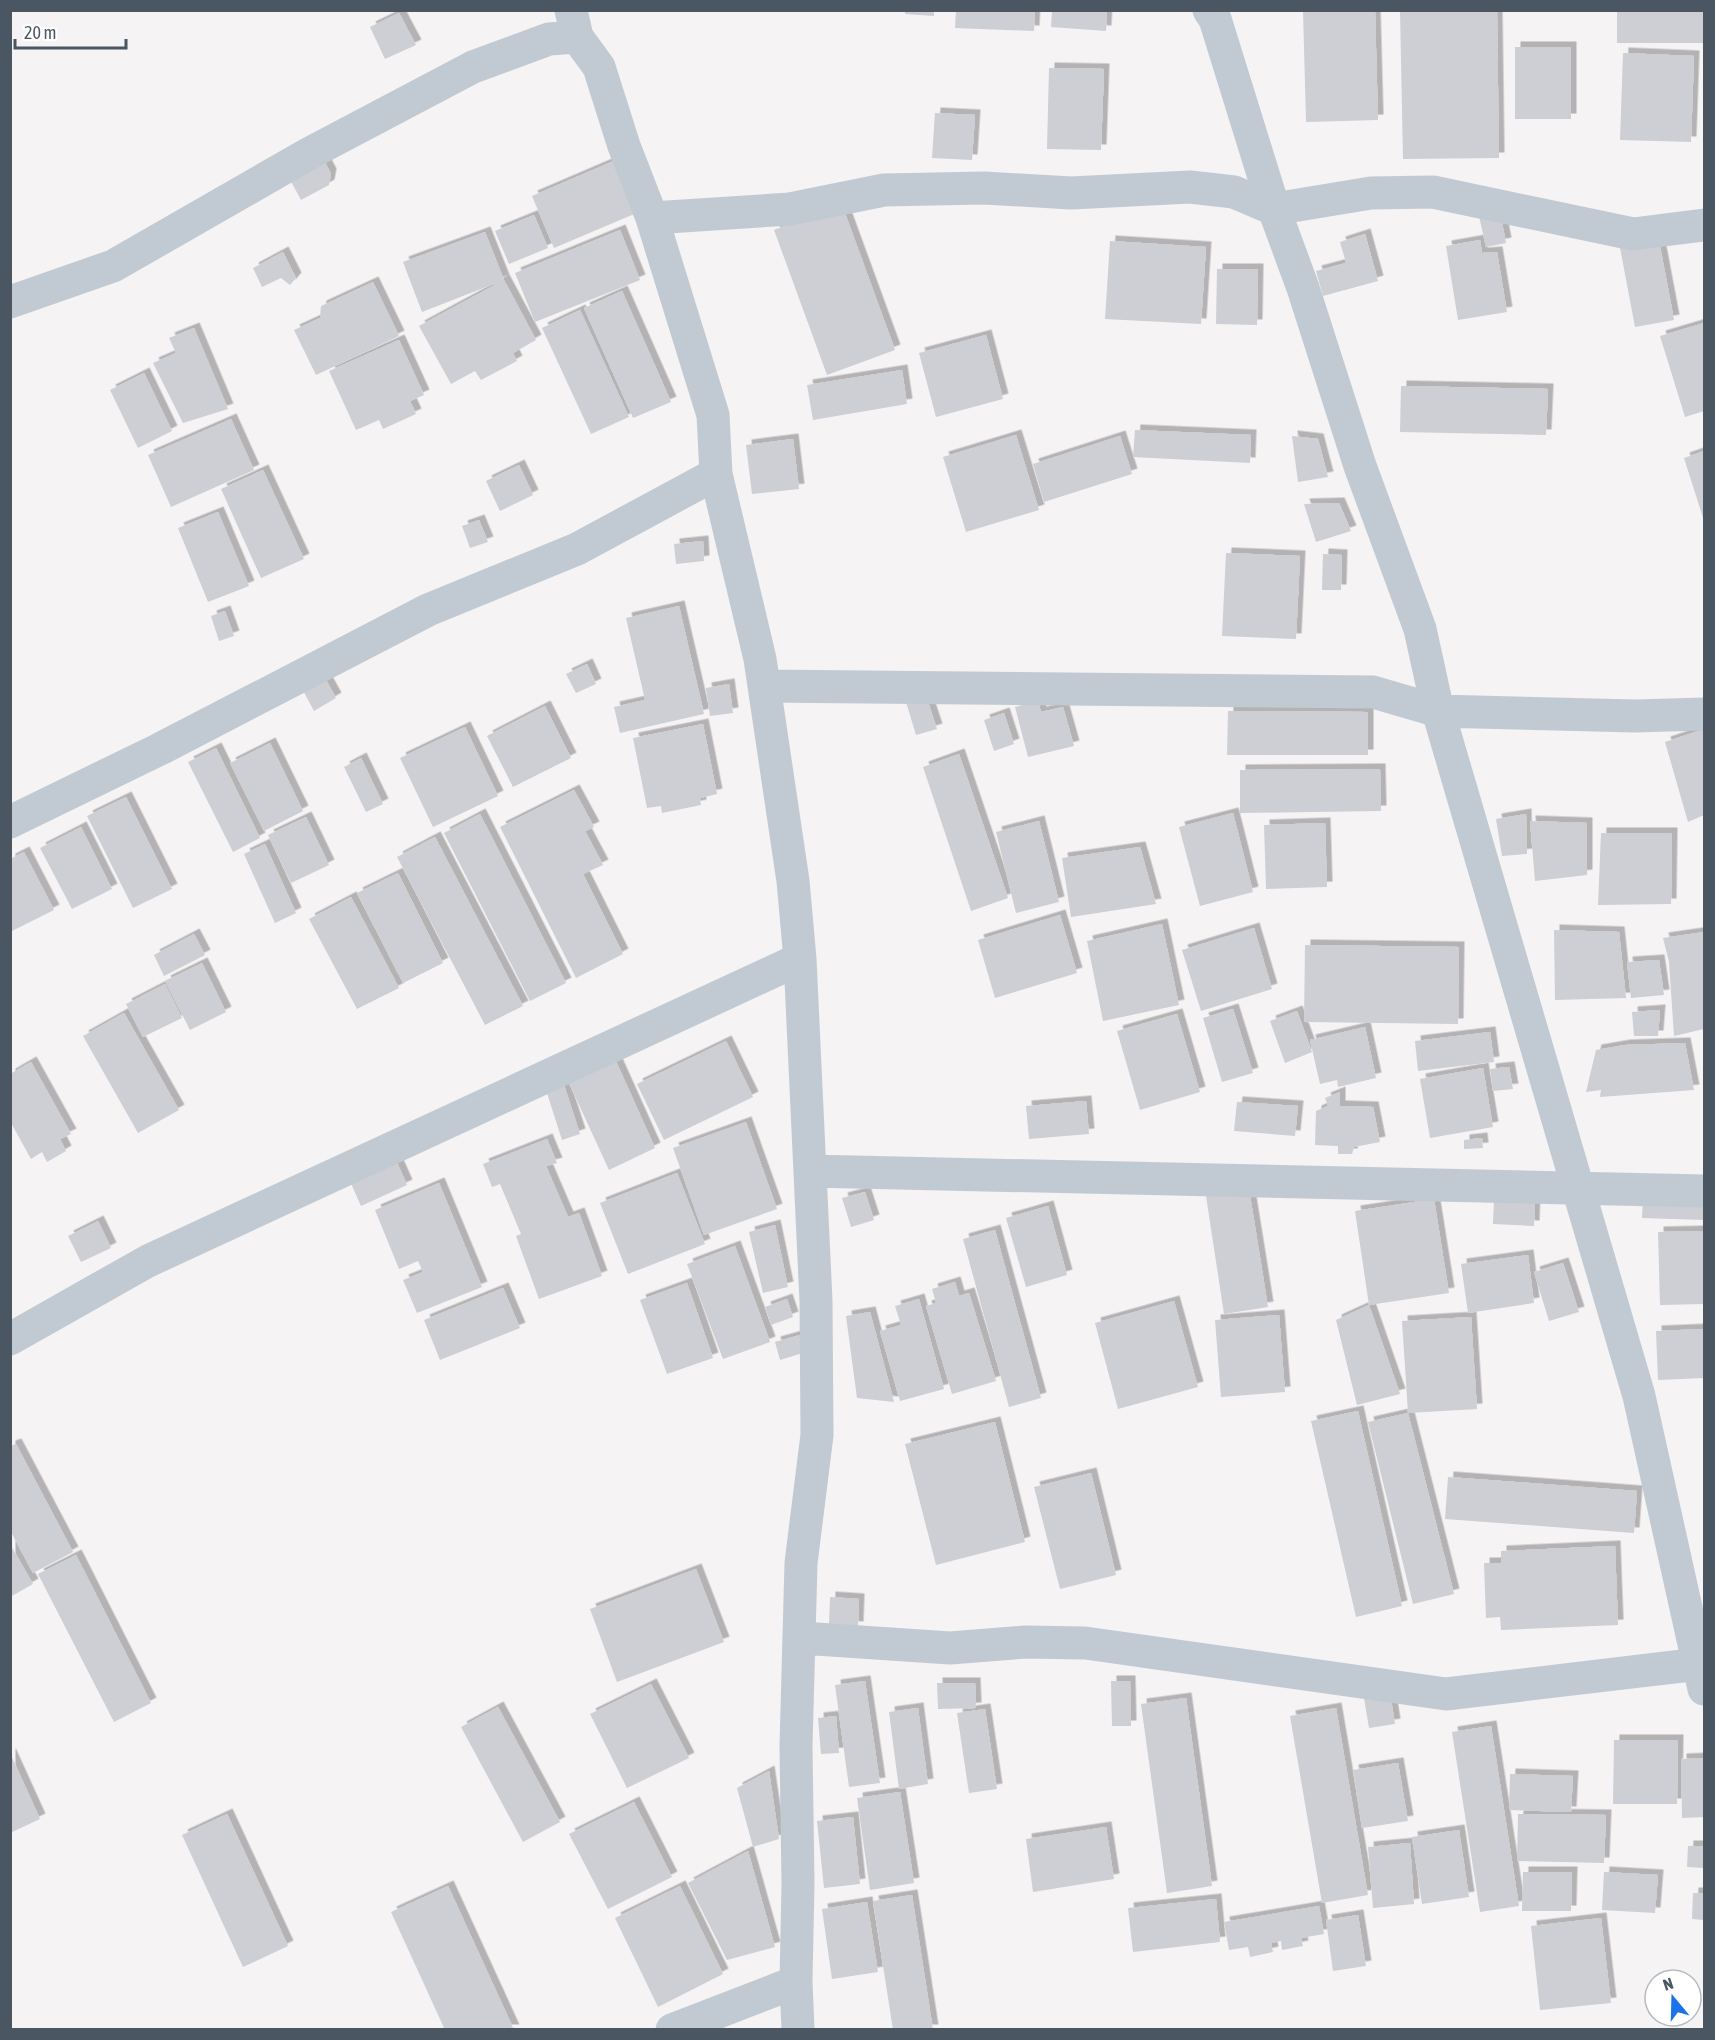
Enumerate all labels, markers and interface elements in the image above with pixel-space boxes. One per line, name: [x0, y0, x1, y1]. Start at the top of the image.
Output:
scale bar: [15, 12, 126, 50]
text: 20 m: [24, 22, 56, 43]
north arrow: [1643, 1968, 1703, 2028]
text: N: [1661, 1974, 1676, 1994]

